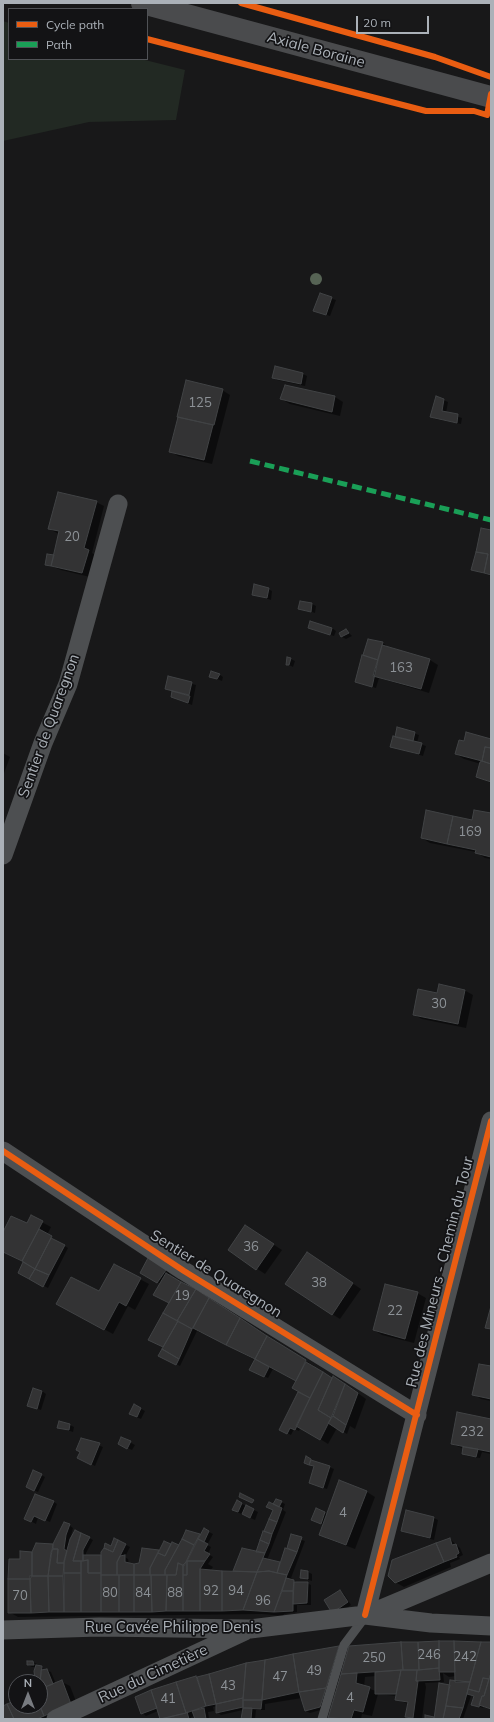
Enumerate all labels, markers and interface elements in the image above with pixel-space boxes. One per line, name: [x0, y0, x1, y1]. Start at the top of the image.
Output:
legend: [8, 8, 148, 60]
scale bar: [358, 8, 431, 34]
text: 20 m: [363, 15, 391, 30]
text: Cycle path: [46, 17, 104, 32]
street label: Axiale Boraine: [265, 28, 367, 72]
text: Path: [46, 37, 72, 52]
house number: 125: [188, 395, 212, 411]
house number: 20: [64, 529, 80, 545]
street label: Sentier de Quaregnon: [15, 652, 83, 800]
house number: 163: [389, 660, 413, 676]
house number: 169: [458, 824, 482, 840]
house number: 30: [431, 996, 447, 1012]
street label: Rue des Mineurs - Chemin du Tour: [403, 1155, 477, 1389]
street label: Sentier de Quaregnon: [147, 1226, 285, 1322]
house number: 36: [243, 1239, 259, 1255]
house number: 38: [311, 1275, 327, 1291]
house number: 19: [174, 1288, 190, 1304]
house number: 22: [387, 1303, 403, 1319]
house number: 232: [460, 1424, 484, 1440]
house number: 4: [339, 1505, 347, 1521]
house number: 92: [203, 1583, 219, 1599]
house number: 94: [228, 1583, 244, 1599]
house number: 80: [102, 1585, 118, 1601]
house number: 84: [135, 1585, 151, 1601]
house number: 88: [167, 1585, 183, 1601]
house number: 70: [12, 1588, 28, 1604]
house number: 96: [255, 1593, 271, 1609]
street label: Rue Cavée Philippe Denis: [85, 1618, 261, 1636]
street label: Rue du Cimetière: [96, 1641, 210, 1707]
house number: 246: [417, 1647, 441, 1663]
house number: 242: [453, 1649, 477, 1665]
house number: 250: [362, 1650, 386, 1666]
house number: 49: [306, 1663, 322, 1679]
house number: 47: [272, 1669, 288, 1685]
north arrow: [8, 1674, 48, 1714]
text: N: [24, 1676, 32, 1690]
house number: 43: [220, 1678, 236, 1694]
house number: 4: [346, 1690, 354, 1706]
house number: 41: [160, 1691, 176, 1707]

